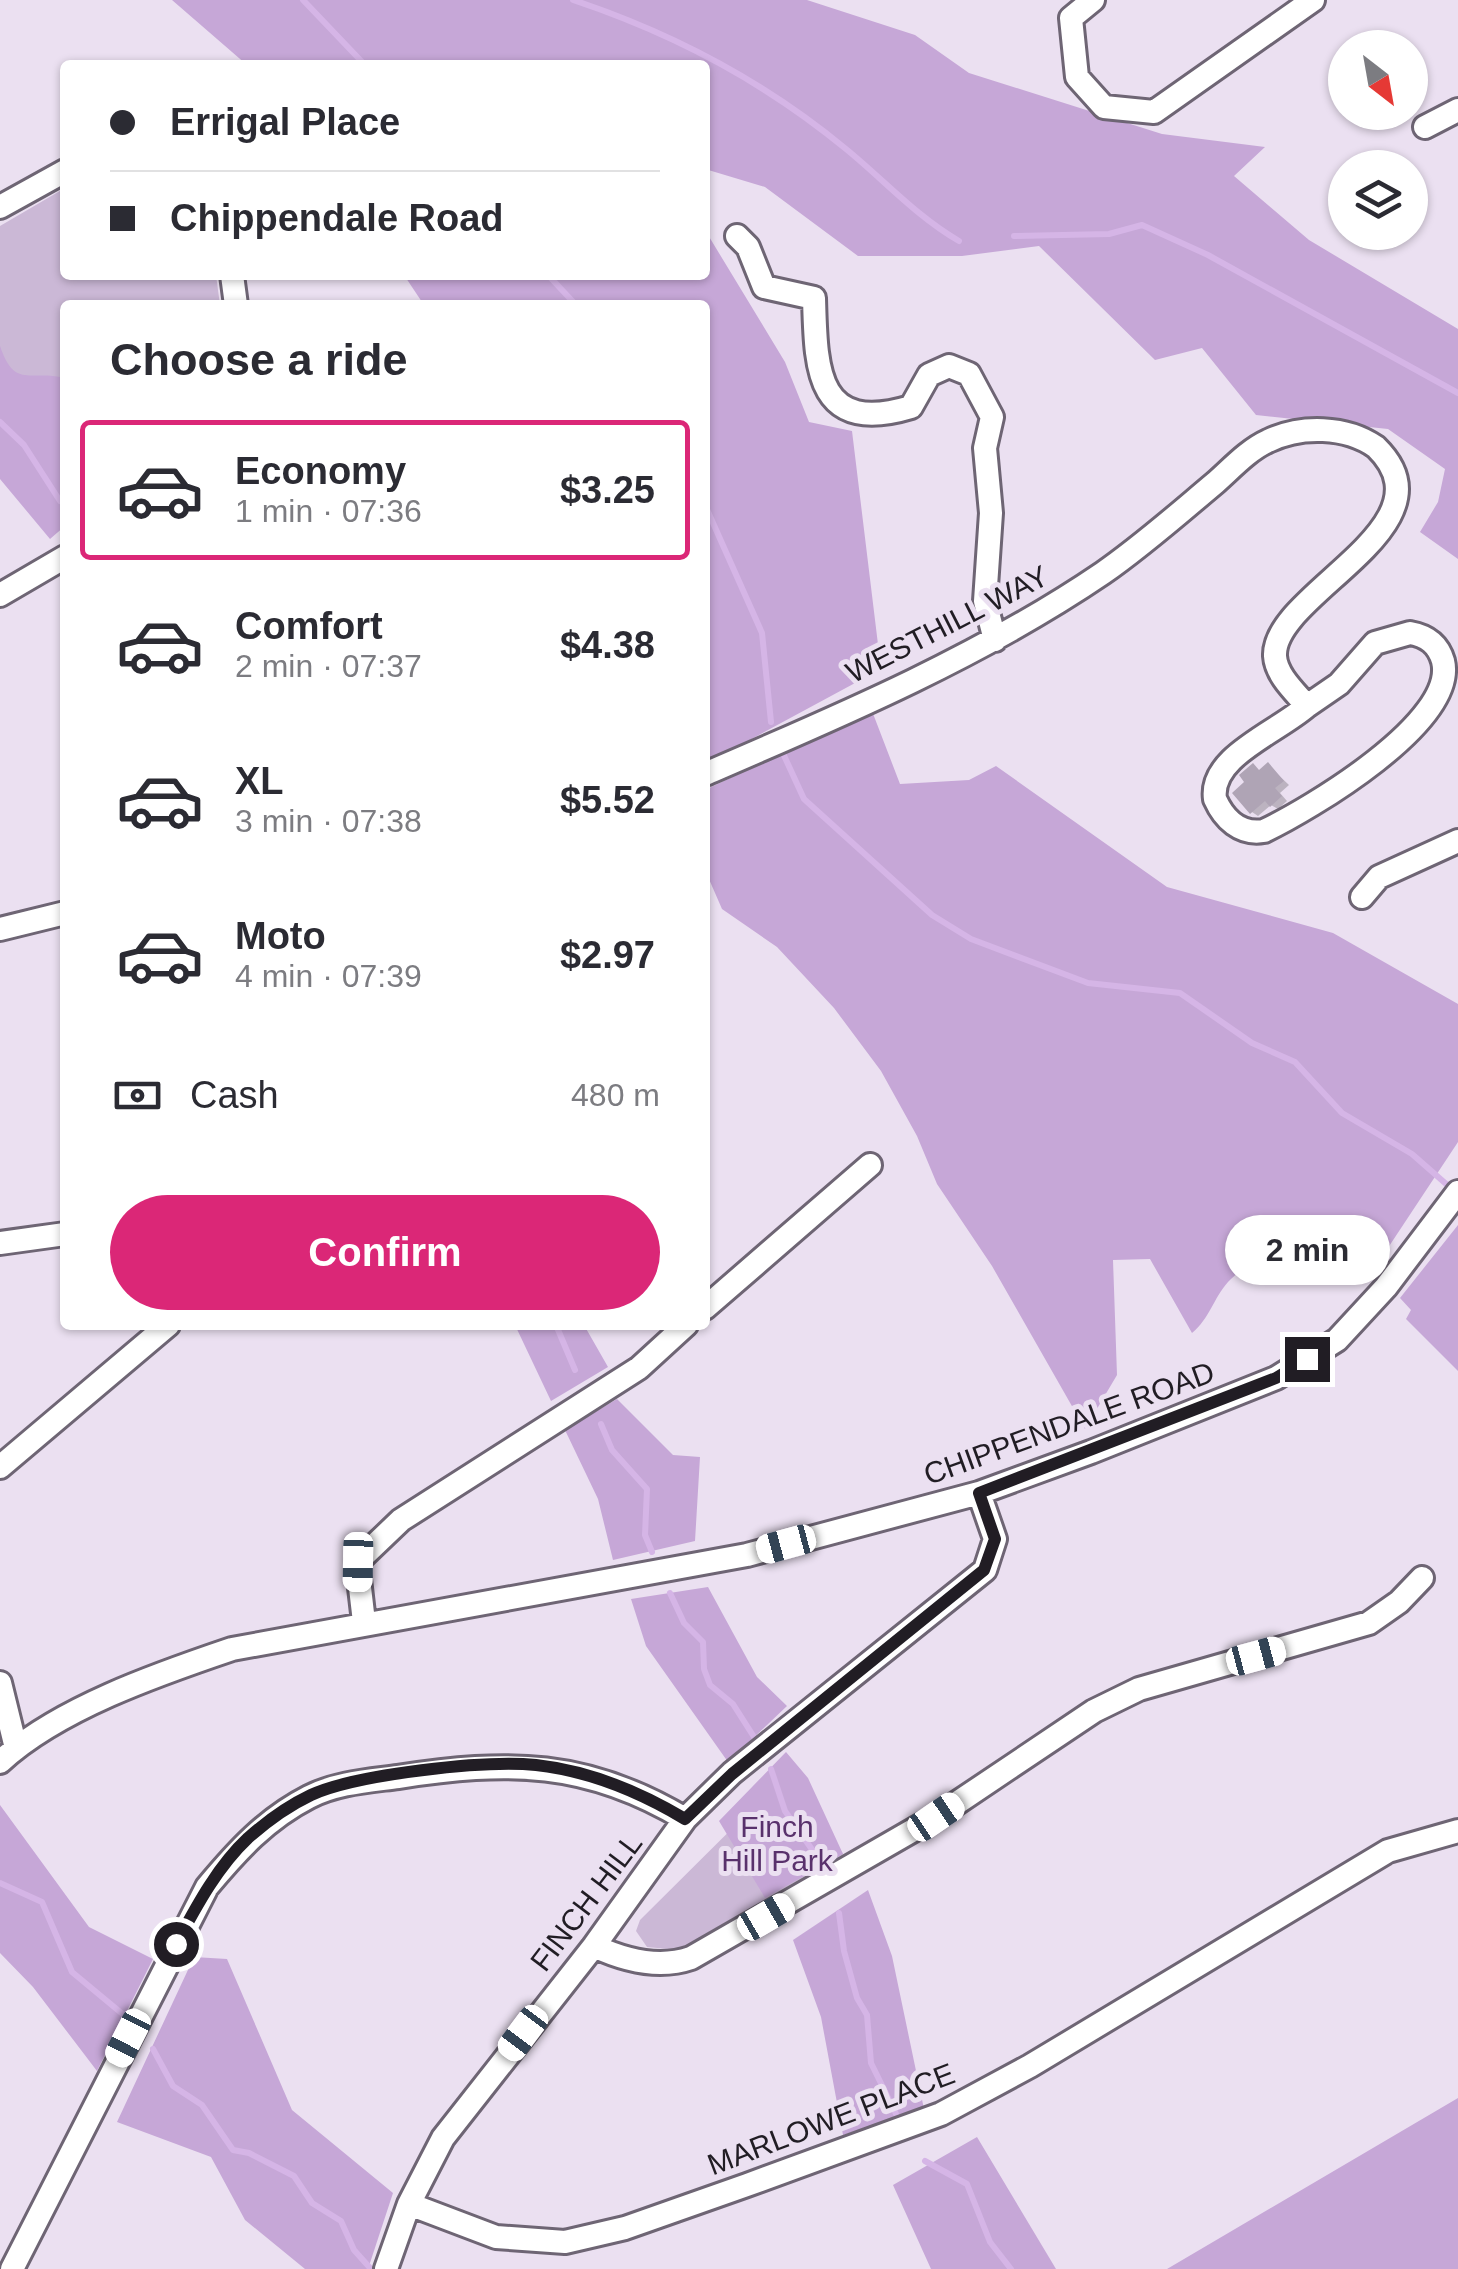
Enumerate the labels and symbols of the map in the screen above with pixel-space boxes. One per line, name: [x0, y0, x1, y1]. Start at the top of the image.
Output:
north arrow: [1328, 30, 1428, 130]
street label: WESTHILL WAY: [840, 559, 1054, 689]
callout: 2 min: [1224, 1214, 1390, 1284]
route end: [1285, 1337, 1330, 1382]
street label: CHIPPENDALE ROAD: [919, 1355, 1219, 1491]
car: [753, 1522, 819, 1566]
car: [342, 1532, 374, 1592]
car: [1223, 1634, 1289, 1678]
car: [903, 1788, 969, 1846]
park label: Finch Hill Park: [721, 1810, 834, 1877]
street label: FINCH HILL: [524, 1827, 648, 1977]
car: [733, 1889, 799, 1945]
route start: [154, 1922, 199, 1967]
car: [493, 2000, 553, 2066]
car: [101, 2004, 155, 2072]
street label: MARLOWE PLACE: [703, 2057, 959, 2181]

